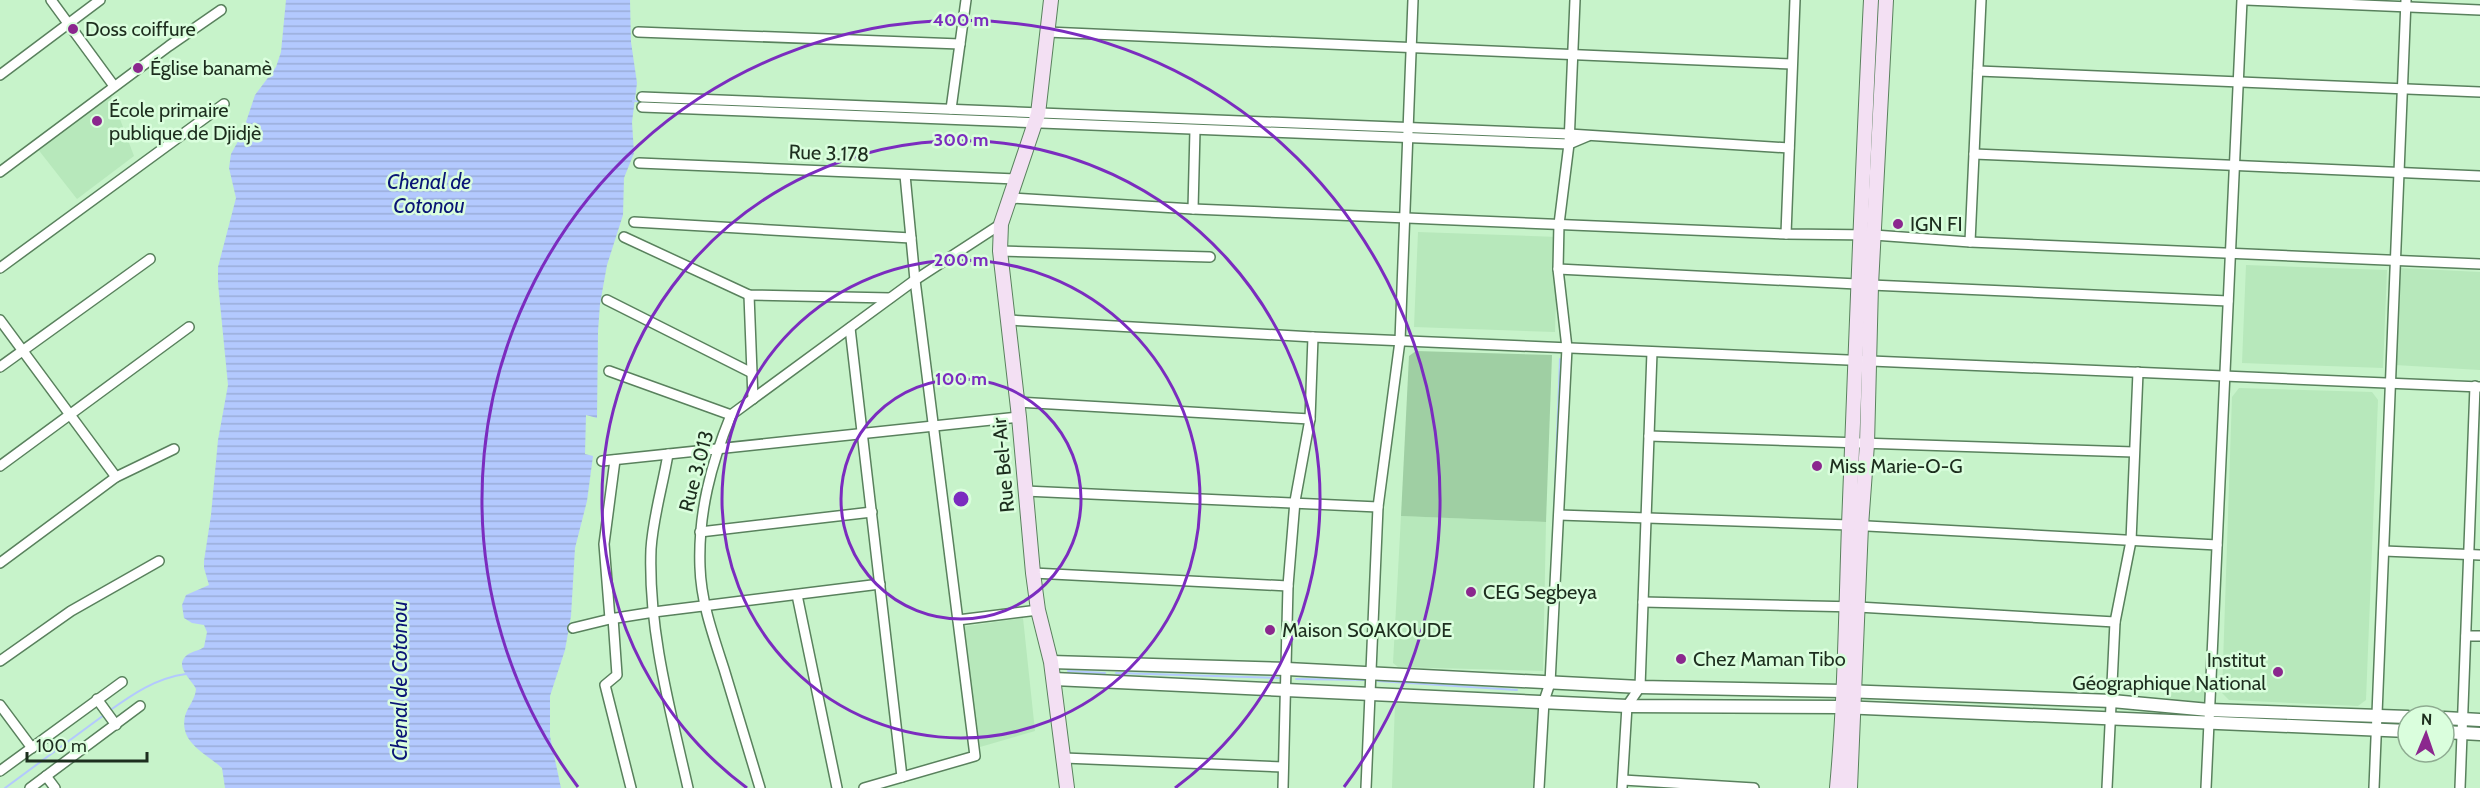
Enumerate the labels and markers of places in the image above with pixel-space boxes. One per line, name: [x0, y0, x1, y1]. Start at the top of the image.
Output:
place label: Doss coiffure: [85, 17, 196, 41]
marker: Doss coiffure: [66, 22, 80, 36]
place label: Église banamè: [150, 56, 272, 80]
marker: Église banamè: [131, 61, 145, 75]
place label: École primaire publique de Djidjè: [109, 98, 261, 145]
marker: École primaire publique de Djidjè: [90, 114, 104, 128]
place label: IGN FI: [1910, 212, 1963, 236]
marker: IGN FI: [1891, 217, 1905, 231]
place label: Miss Marie-O-G: [1829, 454, 1963, 478]
marker: Miss Marie-O-G: [1810, 459, 1824, 473]
centre of rings: [951, 489, 971, 509]
place label: CEG Segbeya: [1483, 580, 1597, 604]
marker: CEG Segbeya: [1464, 585, 1478, 599]
place label: Maison SOAKOUDE: [1282, 618, 1452, 642]
marker: Maison SOAKOUDE: [1263, 623, 1277, 637]
place label: Chez Maman Tibo: [1693, 647, 1846, 671]
place label: Institut Géographique National: [2072, 648, 2266, 695]
marker: Chez Maman Tibo: [1674, 652, 1688, 666]
marker: Institut Géographique National: [2271, 665, 2285, 679]

